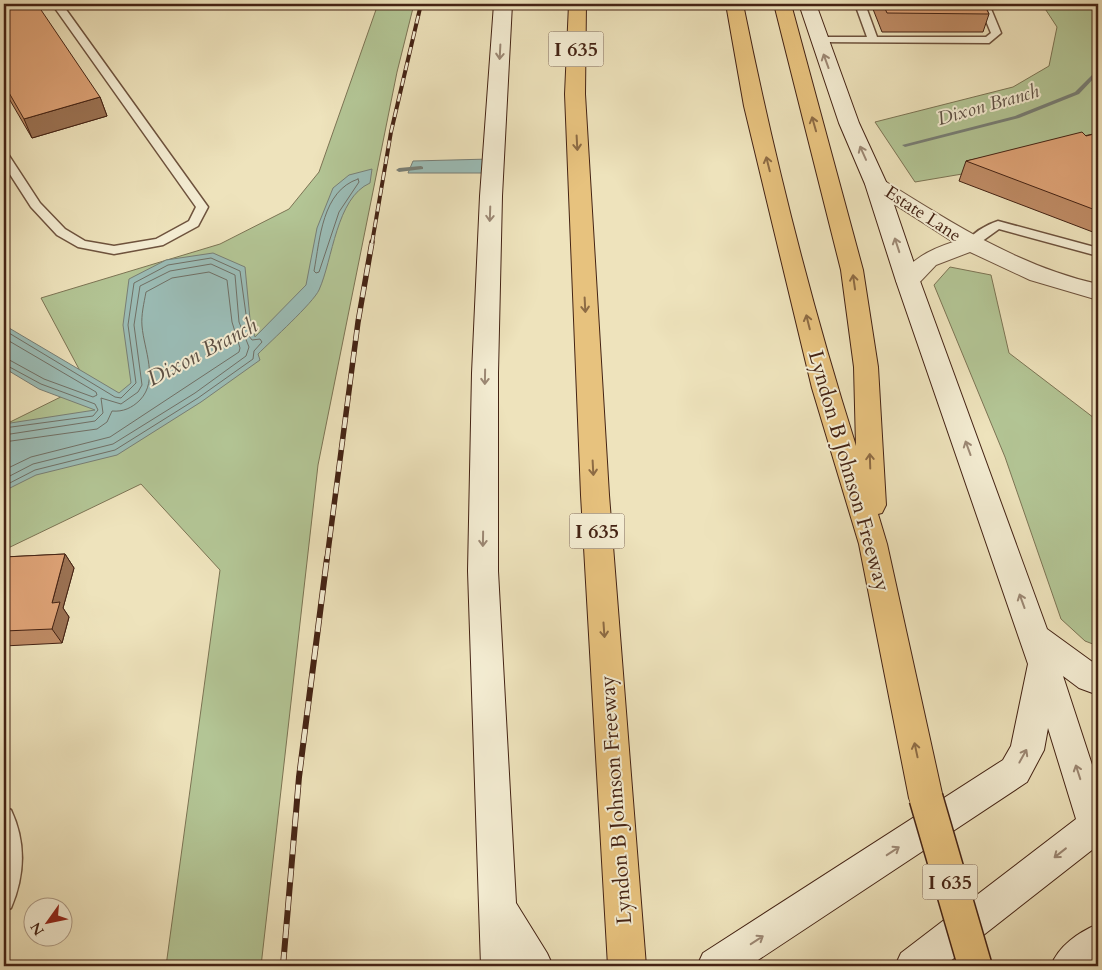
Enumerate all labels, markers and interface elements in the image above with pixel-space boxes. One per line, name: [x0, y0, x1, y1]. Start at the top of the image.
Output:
road number: I 635: [548, 32, 604, 66]
one-way arrow: [496, 44, 505, 60]
one-way arrow: [820, 54, 830, 69]
water label: Dixon Branch: [934, 78, 1042, 132]
one-way arrow: [809, 116, 819, 132]
one-way arrow: [573, 135, 582, 151]
one-way arrow: [857, 146, 867, 161]
one-way arrow: [763, 156, 773, 172]
street label: Estate Lane: [880, 180, 966, 248]
one-way arrow: [485, 206, 495, 222]
one-way arrow: [892, 238, 901, 254]
one-way arrow: [848, 274, 858, 290]
one-way arrow: [581, 297, 590, 313]
water label: Dixon Branch: [142, 310, 263, 394]
one-way arrow: [803, 314, 812, 330]
street label: Lyndon B Johnson Freeway: [801, 347, 897, 595]
one-way arrow: [480, 368, 490, 385]
one-way arrow: [963, 441, 972, 456]
one-way arrow: [865, 453, 874, 469]
one-way arrow: [589, 459, 598, 475]
road number: I 635: [570, 514, 624, 548]
one-way arrow: [478, 531, 488, 547]
one-way arrow: [1017, 594, 1026, 609]
one-way arrow: [599, 622, 609, 638]
street label: Lyndon B Johnson Freeway: [593, 675, 639, 925]
one-way arrow: [911, 743, 920, 759]
one-way arrow: [1018, 749, 1028, 764]
one-way arrow: [1073, 765, 1083, 781]
one-way arrow: [886, 845, 900, 856]
one-way arrow: [1054, 848, 1067, 859]
road number: I 635: [922, 864, 978, 900]
north arrow: [22, 898, 72, 948]
text: N: [26, 919, 49, 939]
one-way arrow: [750, 934, 764, 945]

